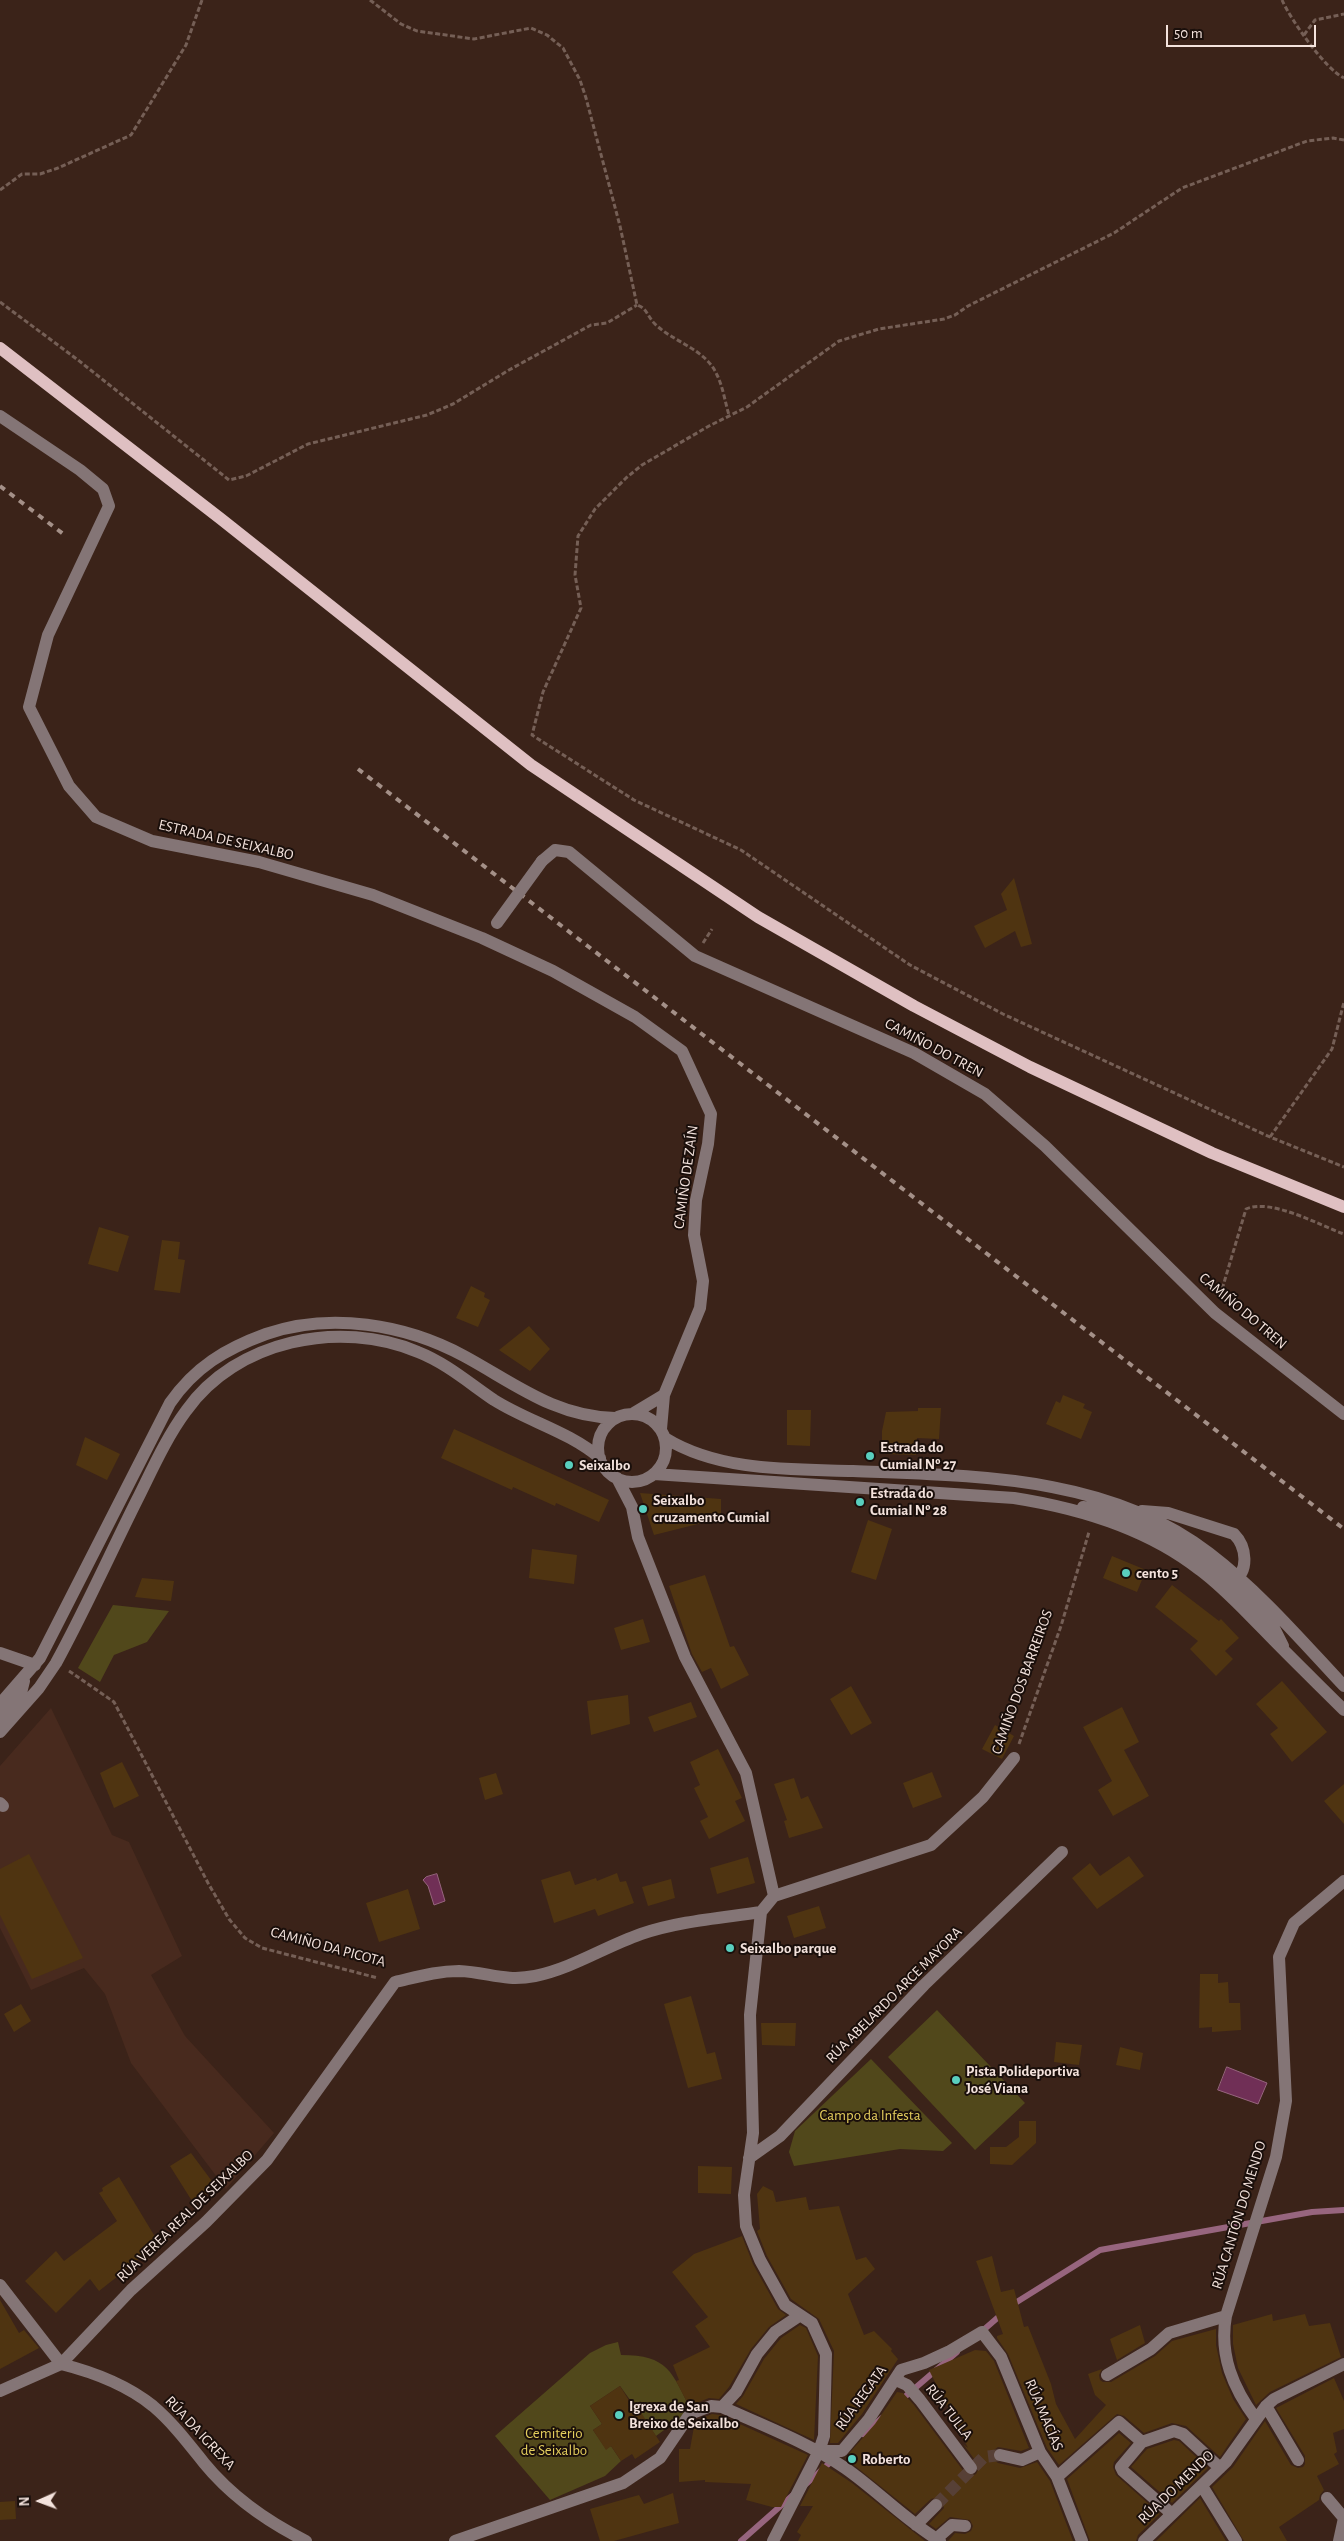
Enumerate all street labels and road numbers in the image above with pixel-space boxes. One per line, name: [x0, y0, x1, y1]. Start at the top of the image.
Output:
street label: ESTRADA DE SEIXALBO: [157, 816, 295, 864]
street label: CAMIÑO DO TREN: [882, 1014, 986, 1082]
street label: CAMIÑO DE ZAÍN: [670, 1124, 702, 1230]
street label: CAMIÑO DO TREN: [1195, 1269, 1291, 1353]
street label: CAMIÑO DOS BARREIROS: [987, 1607, 1057, 1757]
street label: CAMIÑO DA PICOTA: [268, 1923, 388, 1971]
street label: RÚA ABELARDO ARCE MAYORA: [822, 1923, 966, 2067]
street label: RÚA CANTÓN DO MENDO: [1208, 2139, 1270, 2291]
street label: RÚA VEREA REAL DE SEIXALBO: [113, 2146, 257, 2286]
street label: RÚA REGATA: [831, 2362, 891, 2434]
street label: RÚA MACÍAS: [1021, 2376, 1067, 2454]
street label: RÚA TULLA: [922, 2380, 976, 2444]
street label: RÚA DA IGREXA: [161, 2392, 239, 2474]
street label: RÚA DO MENDO: [1134, 2446, 1218, 2528]

